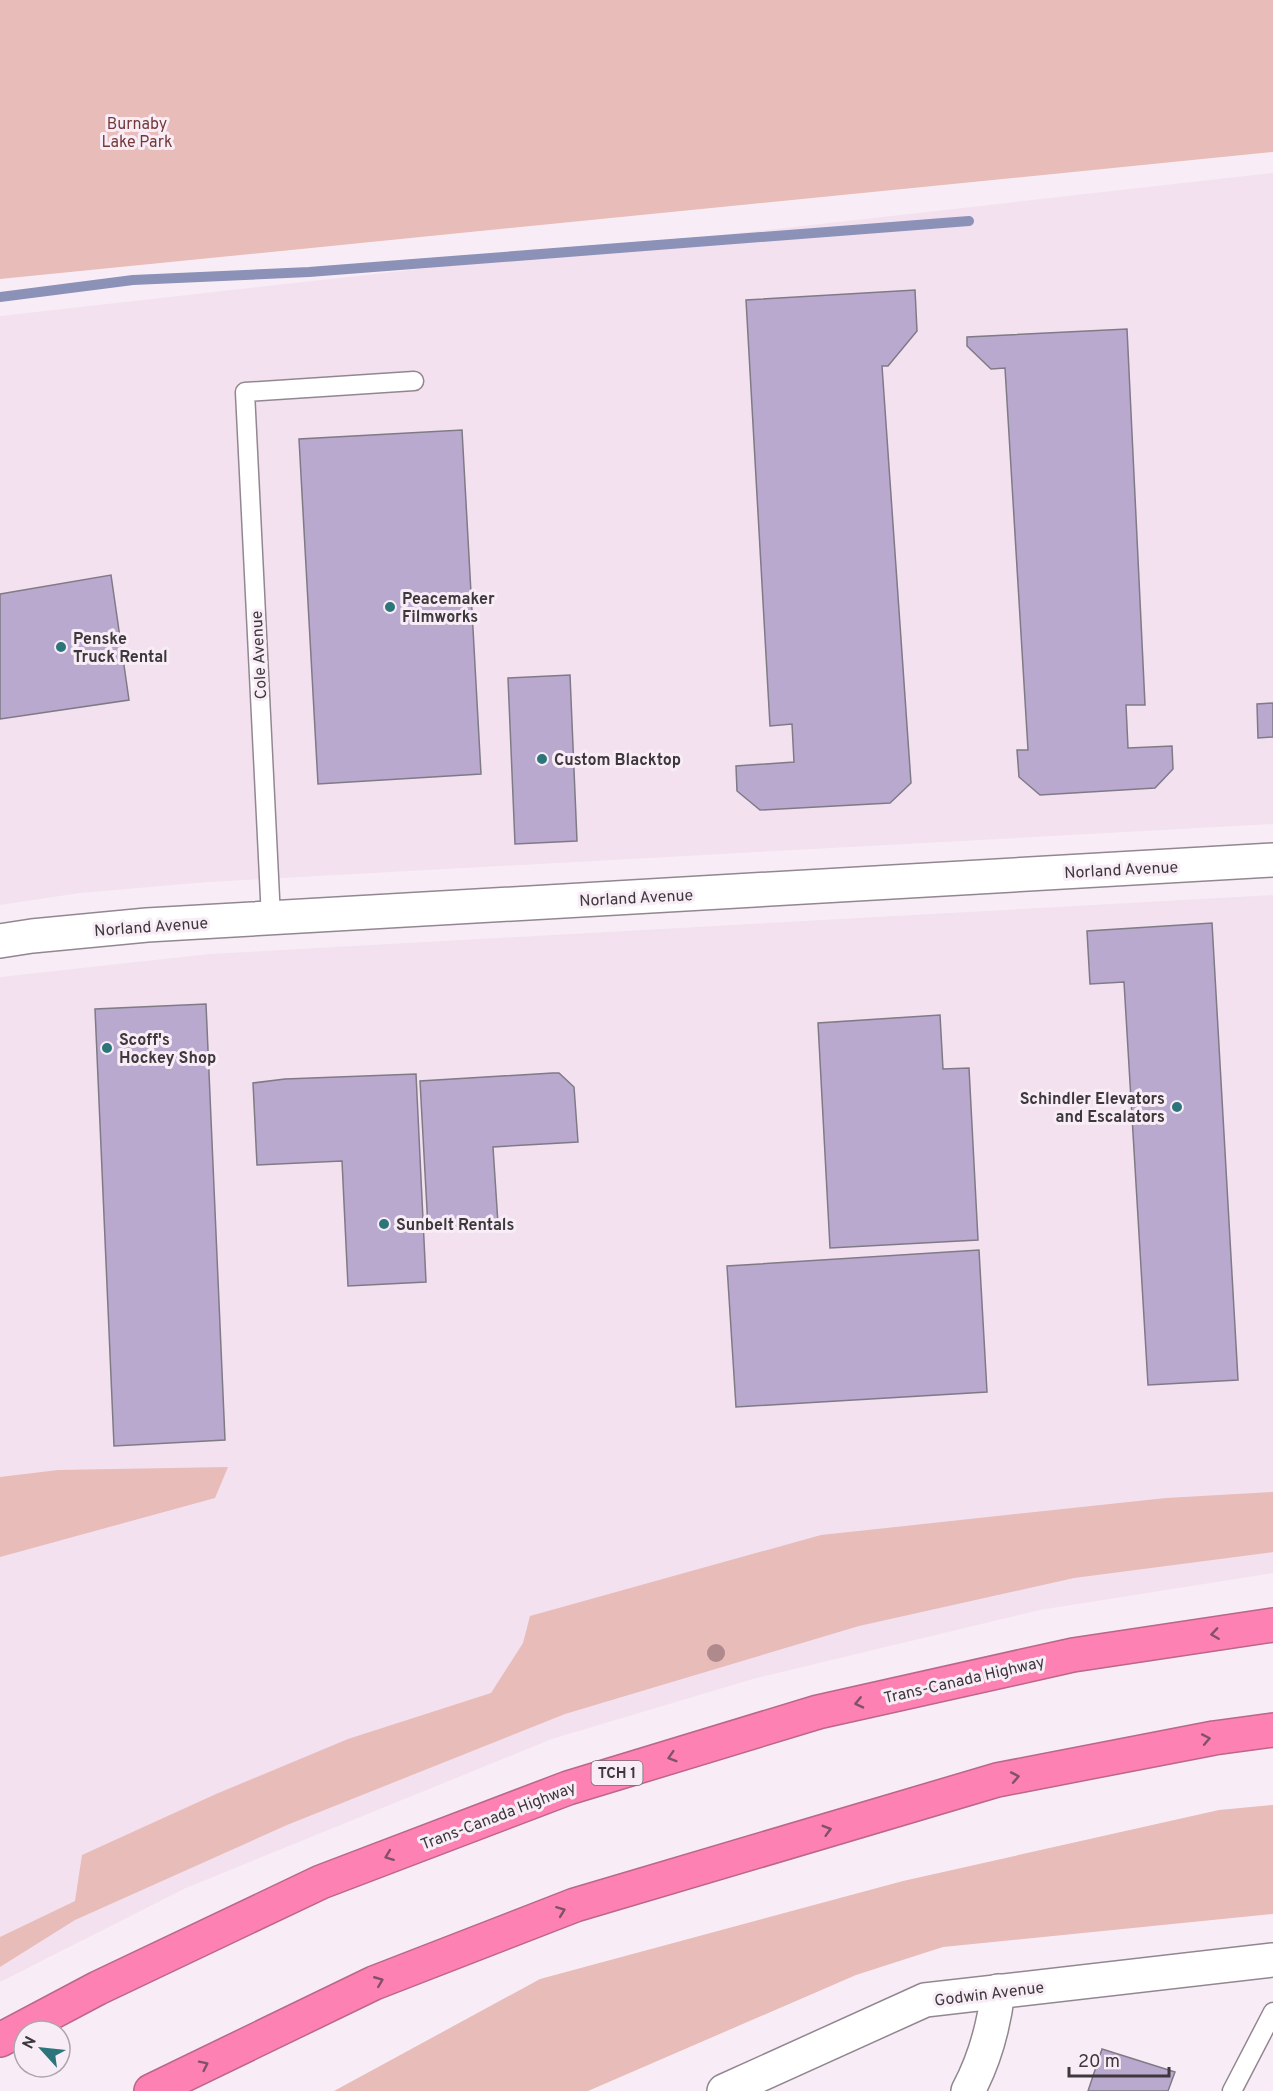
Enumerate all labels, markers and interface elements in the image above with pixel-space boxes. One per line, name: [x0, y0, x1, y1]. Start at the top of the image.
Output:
park label: Burnaby Lake Park: [102, 115, 172, 153]
place label: Peacemaker Filmworks: [402, 590, 495, 628]
marker: Peacemaker Filmworks: [383, 600, 397, 614]
street label: Cole Avenue: [248, 610, 272, 700]
place label: Penske Truck Rental: [73, 630, 168, 668]
marker: Penske Truck Rental: [54, 640, 68, 654]
place label: Custom Blacktop: [554, 751, 681, 771]
marker: Custom Blacktop: [535, 752, 549, 766]
street label: Norland Avenue: [1064, 858, 1179, 884]
street label: Norland Avenue: [579, 886, 694, 912]
street label: Norland Avenue: [94, 914, 209, 942]
place label: Scoff's Hockey Shop: [119, 1031, 216, 1069]
marker: Scoff's Hockey Shop: [100, 1041, 114, 1055]
place label: Schindler Elevators and Escalators: [1020, 1090, 1165, 1128]
marker: Schindler Elevators and Escalators: [1170, 1100, 1184, 1114]
place label: Sunbelt Rentals: [396, 1216, 514, 1236]
marker: Sunbelt Rentals: [377, 1217, 391, 1231]
one-way arrow: [1211, 1627, 1220, 1639]
street label: Trans-Canada Highway: [882, 1653, 1047, 1709]
one-way arrow: [854, 1696, 864, 1709]
one-way arrow: [1201, 1734, 1211, 1746]
one-way arrow: [667, 1750, 678, 1762]
road number: TCH 1: [592, 1761, 642, 1785]
one-way arrow: [1009, 1771, 1019, 1784]
street label: Trans-Canada Highway: [418, 1778, 579, 1856]
one-way arrow: [821, 1825, 832, 1837]
one-way arrow: [384, 1849, 395, 1862]
one-way arrow: [555, 1905, 566, 1918]
one-way arrow: [373, 1976, 384, 1988]
street label: Godwin Avenue: [933, 1978, 1045, 2012]
north arrow: [12, 2019, 72, 2079]
text: N: [19, 2033, 42, 2053]
scale bar: [1069, 2040, 1170, 2078]
text: 20 m: [1078, 2051, 1120, 2074]
one-way arrow: [197, 2061, 208, 2073]

